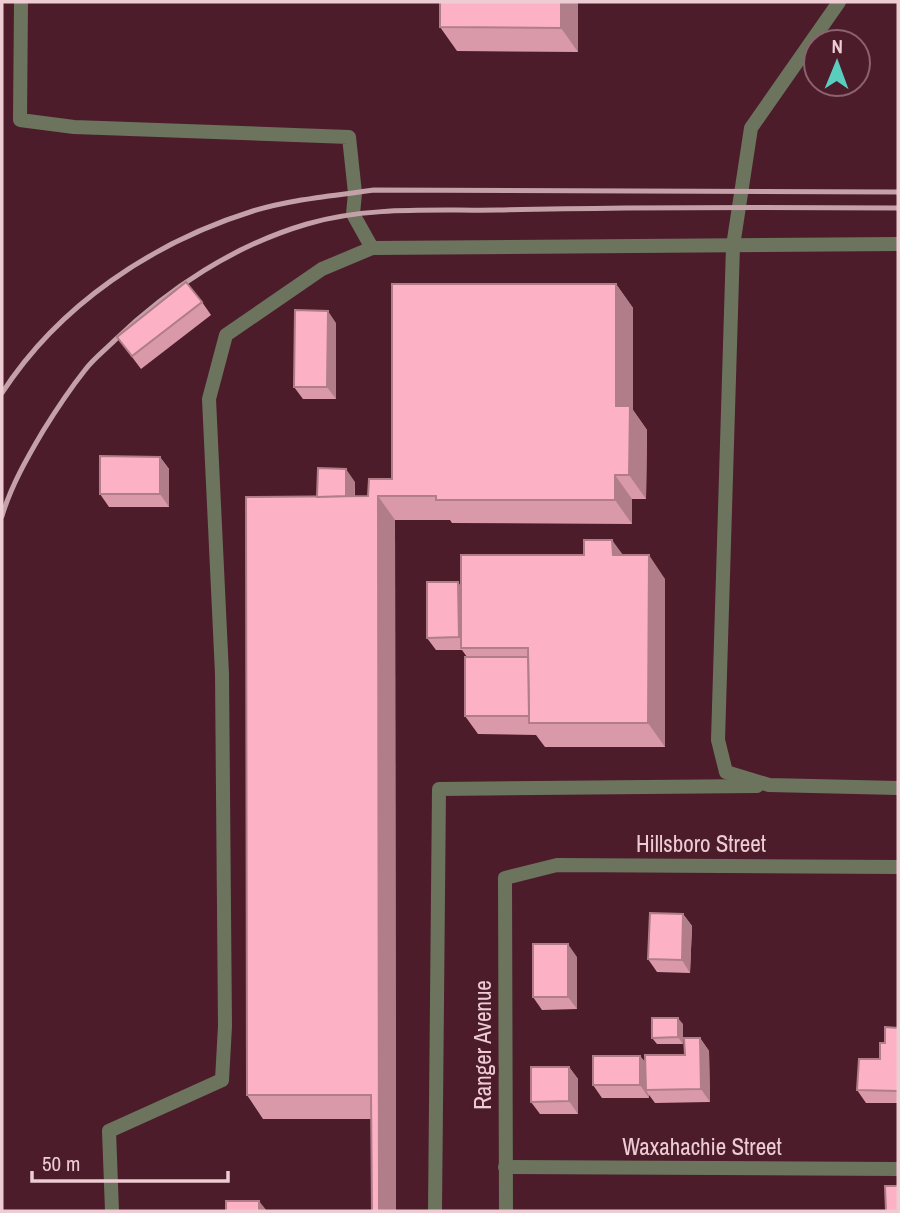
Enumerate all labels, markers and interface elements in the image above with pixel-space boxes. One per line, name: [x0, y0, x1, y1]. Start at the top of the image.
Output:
north arrow: [802, 28, 872, 98]
text: N: [831, 33, 843, 59]
street label: Hillsboro Street: [636, 828, 766, 859]
street label: Ranger Avenue: [467, 980, 498, 1110]
street label: Waxahachie Street: [622, 1131, 782, 1162]
scale bar: [32, 1140, 228, 1184]
text: 50 m: [42, 1149, 80, 1178]

